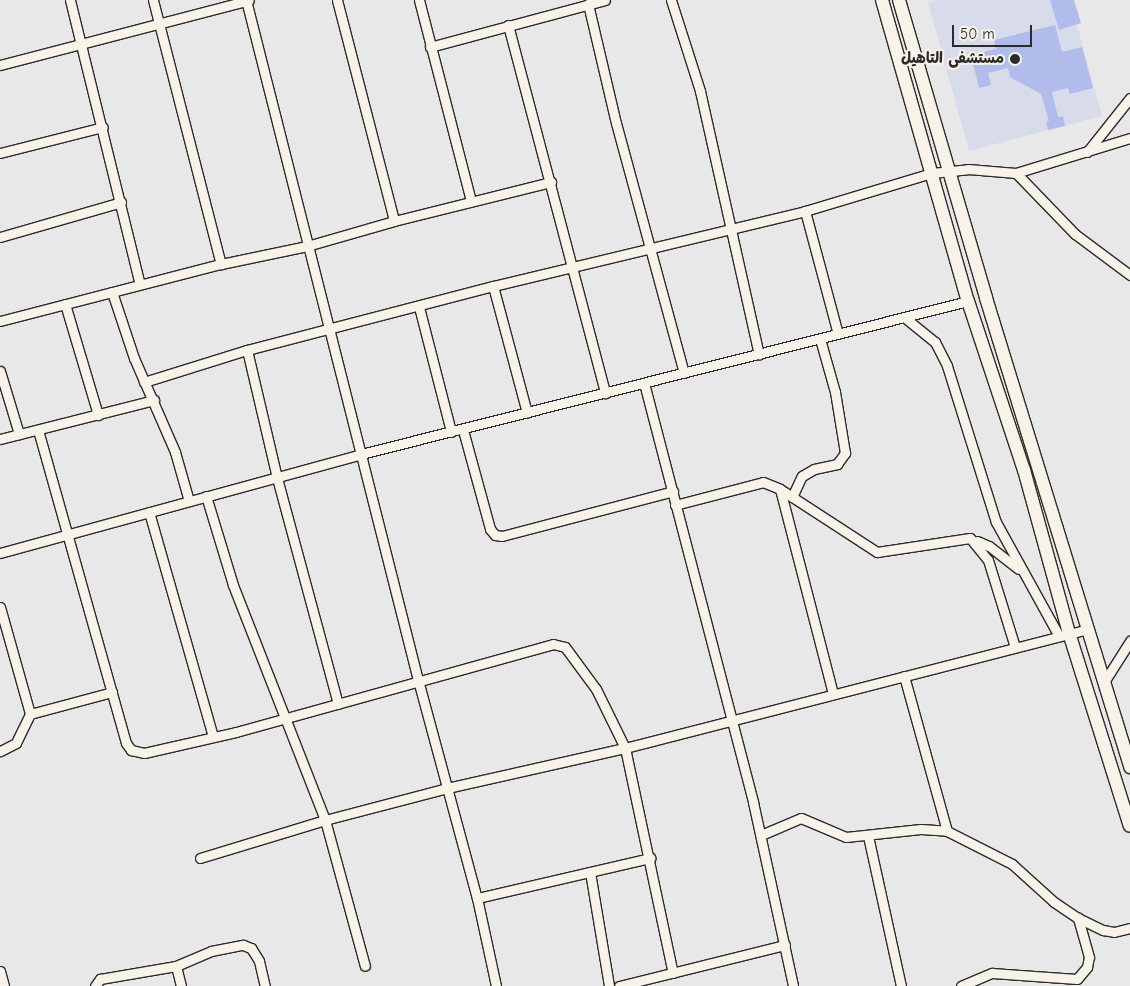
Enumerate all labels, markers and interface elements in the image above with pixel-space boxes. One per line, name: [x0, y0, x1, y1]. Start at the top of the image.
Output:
scale bar: [955, 15, 1035, 47]
text: 50 m: [960, 25, 995, 43]
place label: مستشفى التاهيل: [901, 50, 1004, 68]
marker: مستشفى التاهيل: [1008, 52, 1022, 66]

